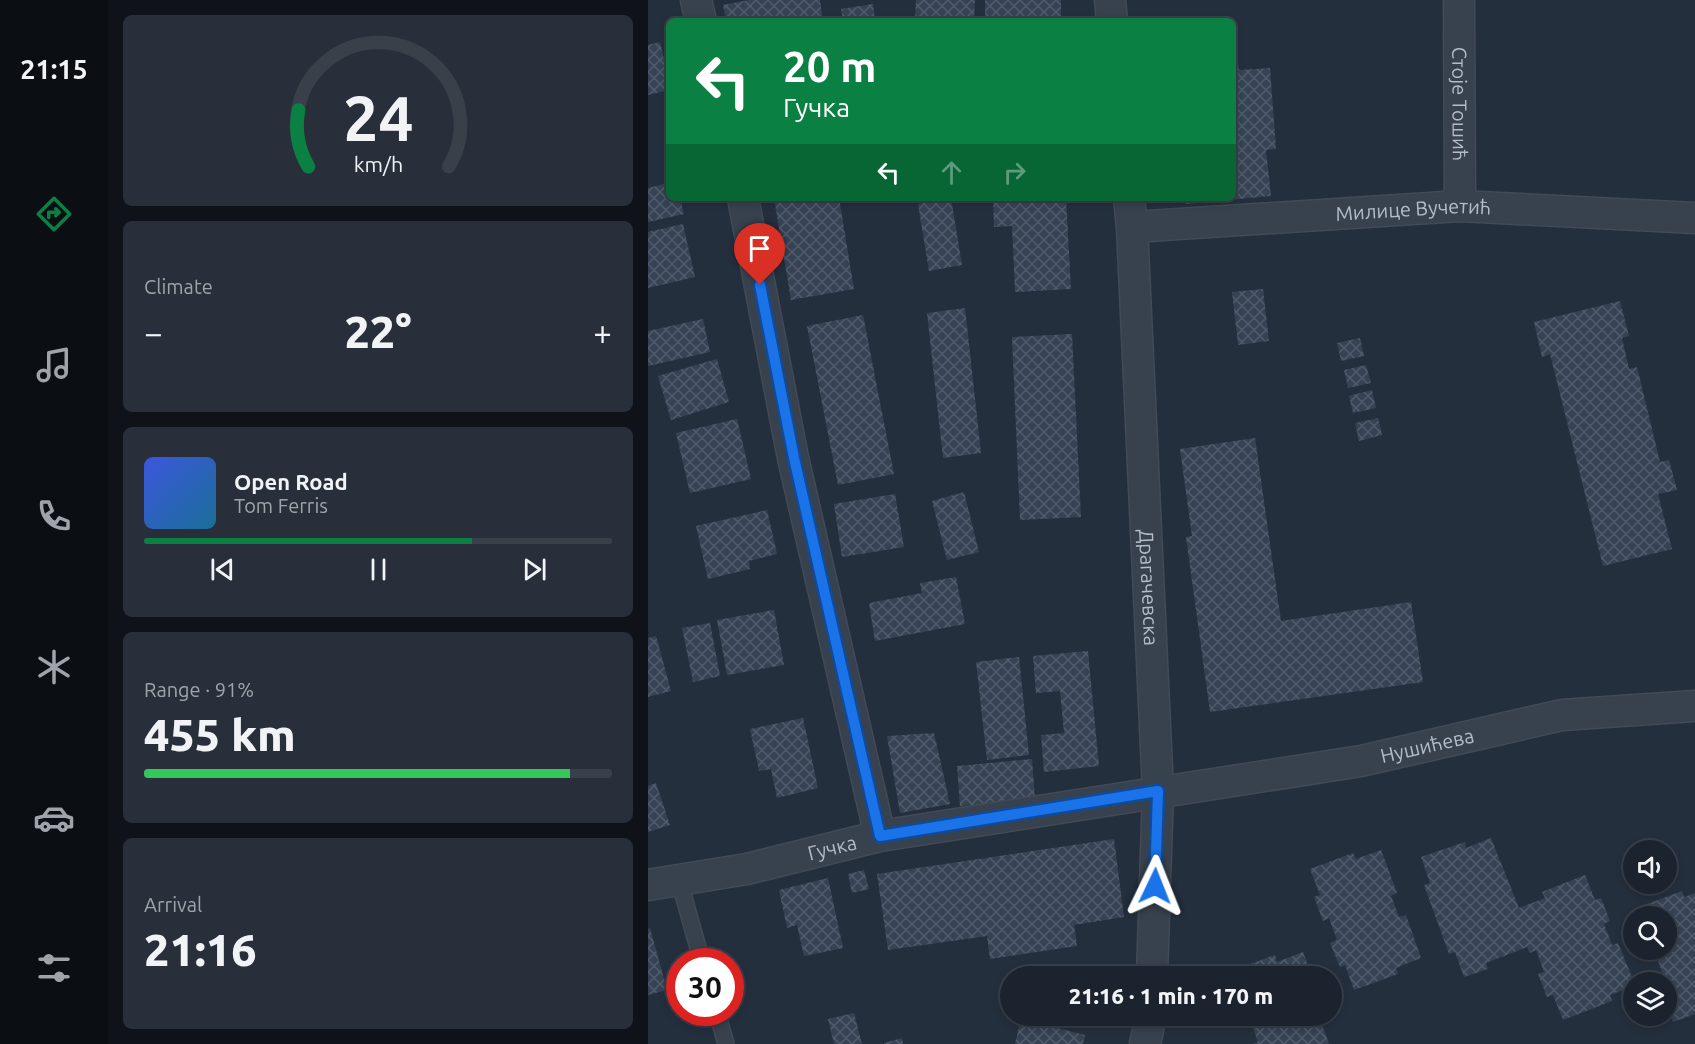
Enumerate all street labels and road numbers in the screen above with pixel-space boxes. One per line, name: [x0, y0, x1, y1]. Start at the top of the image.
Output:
street label: Стоје Тошић: [1448, 47, 1472, 161]
street label: Милице Вучетић: [1335, 194, 1492, 225]
street label: Драгачевска: [1135, 529, 1163, 646]
street label: Нушићева: [1378, 724, 1476, 767]
street label: Гучка: [805, 830, 859, 865]

